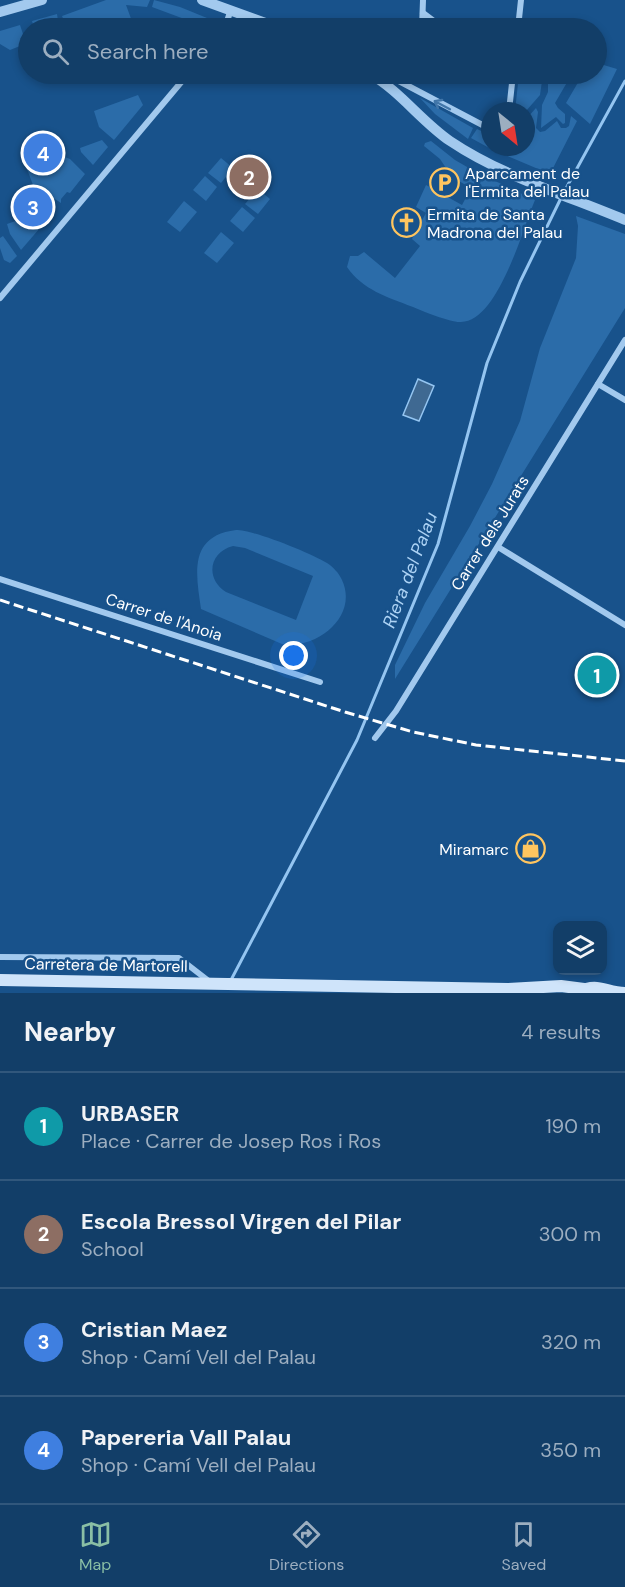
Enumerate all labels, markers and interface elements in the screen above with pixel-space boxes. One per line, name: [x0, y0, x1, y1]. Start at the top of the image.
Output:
search box: [18, 18, 607, 84]
icon: search: [39, 35, 72, 68]
text: Search here: [87, 37, 208, 66]
one-way arrow: [434, 98, 452, 110]
north arrow: [481, 102, 535, 156]
pin: 4: [24, 130, 63, 176]
pin: 2: [230, 154, 268, 200]
place label: Aparcament de l'Ermita del Palau: [465, 163, 589, 202]
parking icon: Aparcament de l'Ermita del Palau: [428, 166, 460, 198]
pin: 3: [14, 184, 52, 230]
place label: Ermita de Santa Madrona del Palau: [427, 204, 562, 243]
church icon: Ermita de Santa Madrona del Palau: [390, 207, 422, 239]
street label: Carrer dels Jurats: [446, 472, 534, 594]
water label: Riera del Palau: [377, 509, 443, 631]
street label: Carrer de l'Anoia: [103, 588, 225, 646]
your location: [279, 641, 308, 670]
pin: 1: [578, 652, 616, 698]
shop icon: Miramarc: [514, 833, 546, 865]
place label: Miramarc: [439, 839, 509, 860]
map controls: [553, 921, 607, 975]
button: layers: [553, 921, 607, 975]
street label: Carretera de Martorell: [24, 953, 188, 977]
text: Nearby: [24, 1015, 116, 1049]
text: 4 results: [521, 1019, 601, 1045]
text: URBASER: [81, 1099, 179, 1128]
text: 1: [40, 1113, 47, 1139]
text: 190 m: [545, 1113, 601, 1139]
text: Place · Carrer de Josep Ros i Ros: [81, 1128, 381, 1154]
text: Escola Bressol Virgen del Pilar: [81, 1207, 401, 1236]
text: 2: [38, 1221, 49, 1247]
text: 300 m: [539, 1221, 601, 1247]
text: School: [81, 1236, 144, 1262]
text: Cristian Maez: [81, 1315, 227, 1344]
text: 3: [37, 1329, 50, 1355]
text: 320 m: [541, 1329, 601, 1355]
text: Shop · Camí Vell del Palau: [81, 1344, 316, 1370]
text: Papereria Vall Palau: [81, 1423, 291, 1452]
text: 4: [37, 1437, 50, 1463]
text: 350 m: [540, 1437, 601, 1463]
text: Shop · Camí Vell del Palau: [81, 1452, 316, 1478]
tab: Map: [79, 1518, 112, 1575]
tab: Directions: [269, 1518, 344, 1575]
tab: Saved: [502, 1518, 546, 1575]

